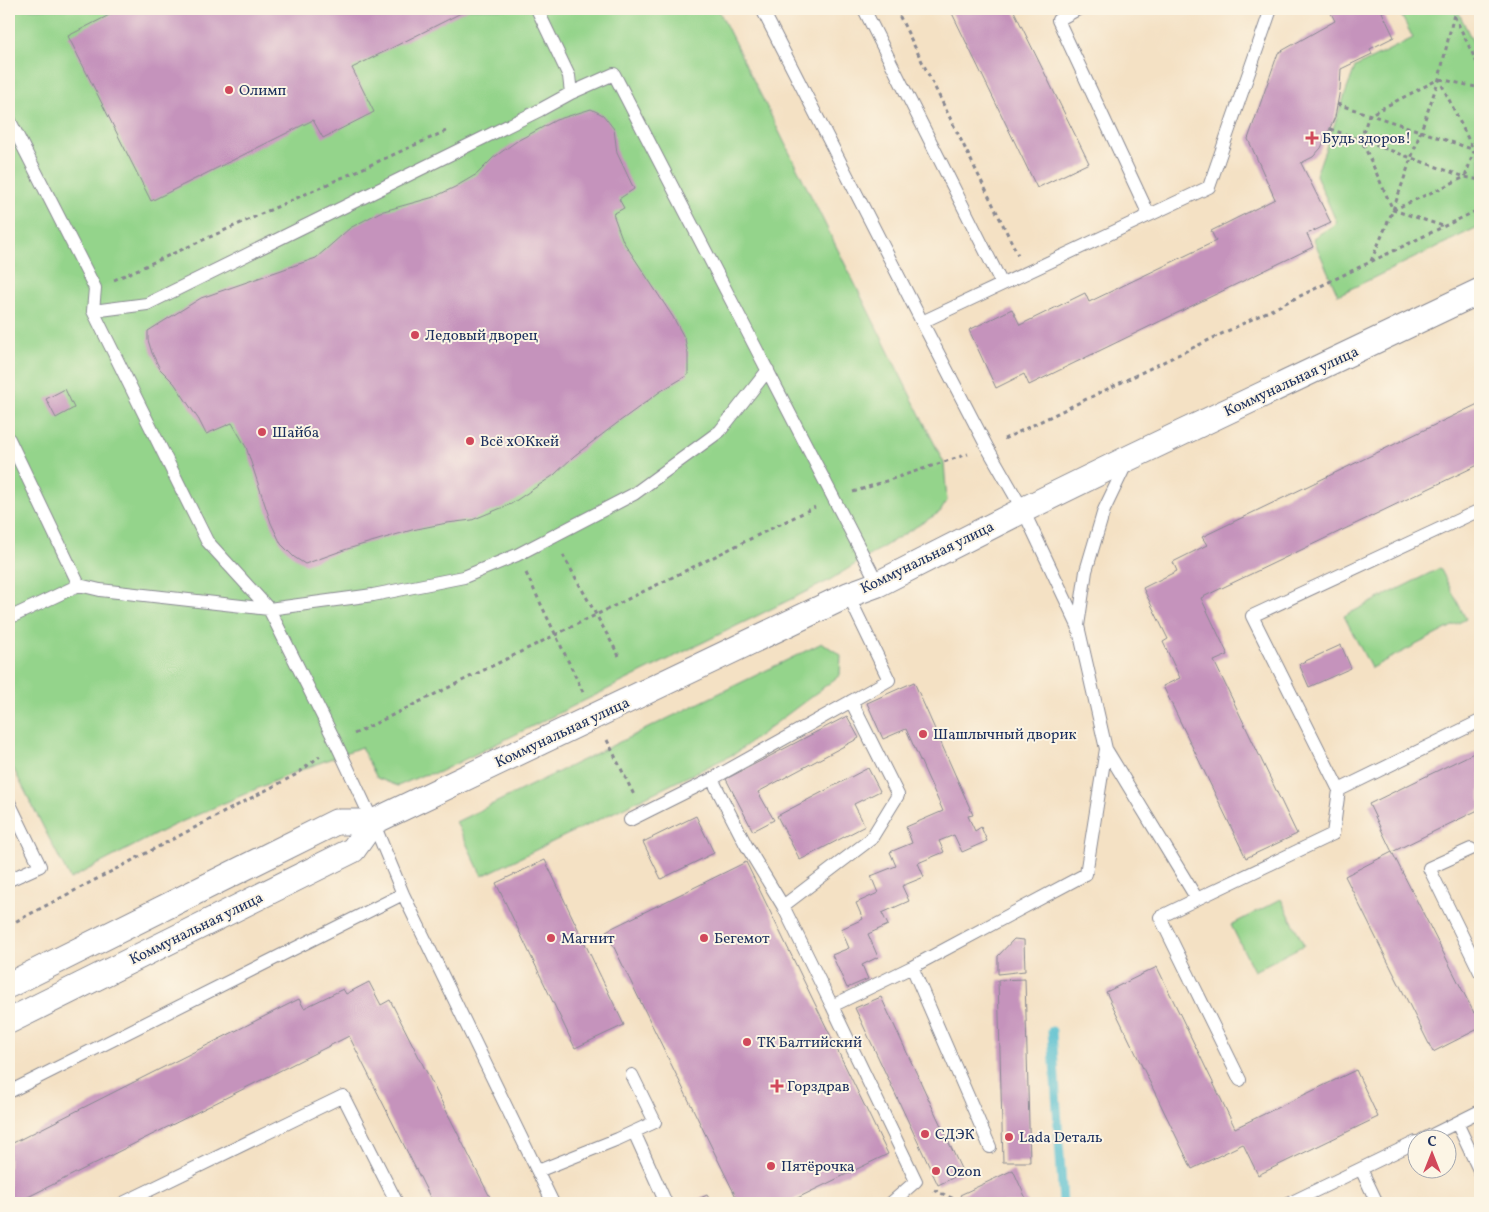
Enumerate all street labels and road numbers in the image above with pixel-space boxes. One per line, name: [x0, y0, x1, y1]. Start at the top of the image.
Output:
street label: Коммунальная улица: [1221, 342, 1362, 423]
street label: Коммунальная улица: [857, 517, 998, 600]
street label: Коммунальная улица: [492, 693, 633, 774]
street label: Коммунальная улица: [126, 888, 267, 971]

